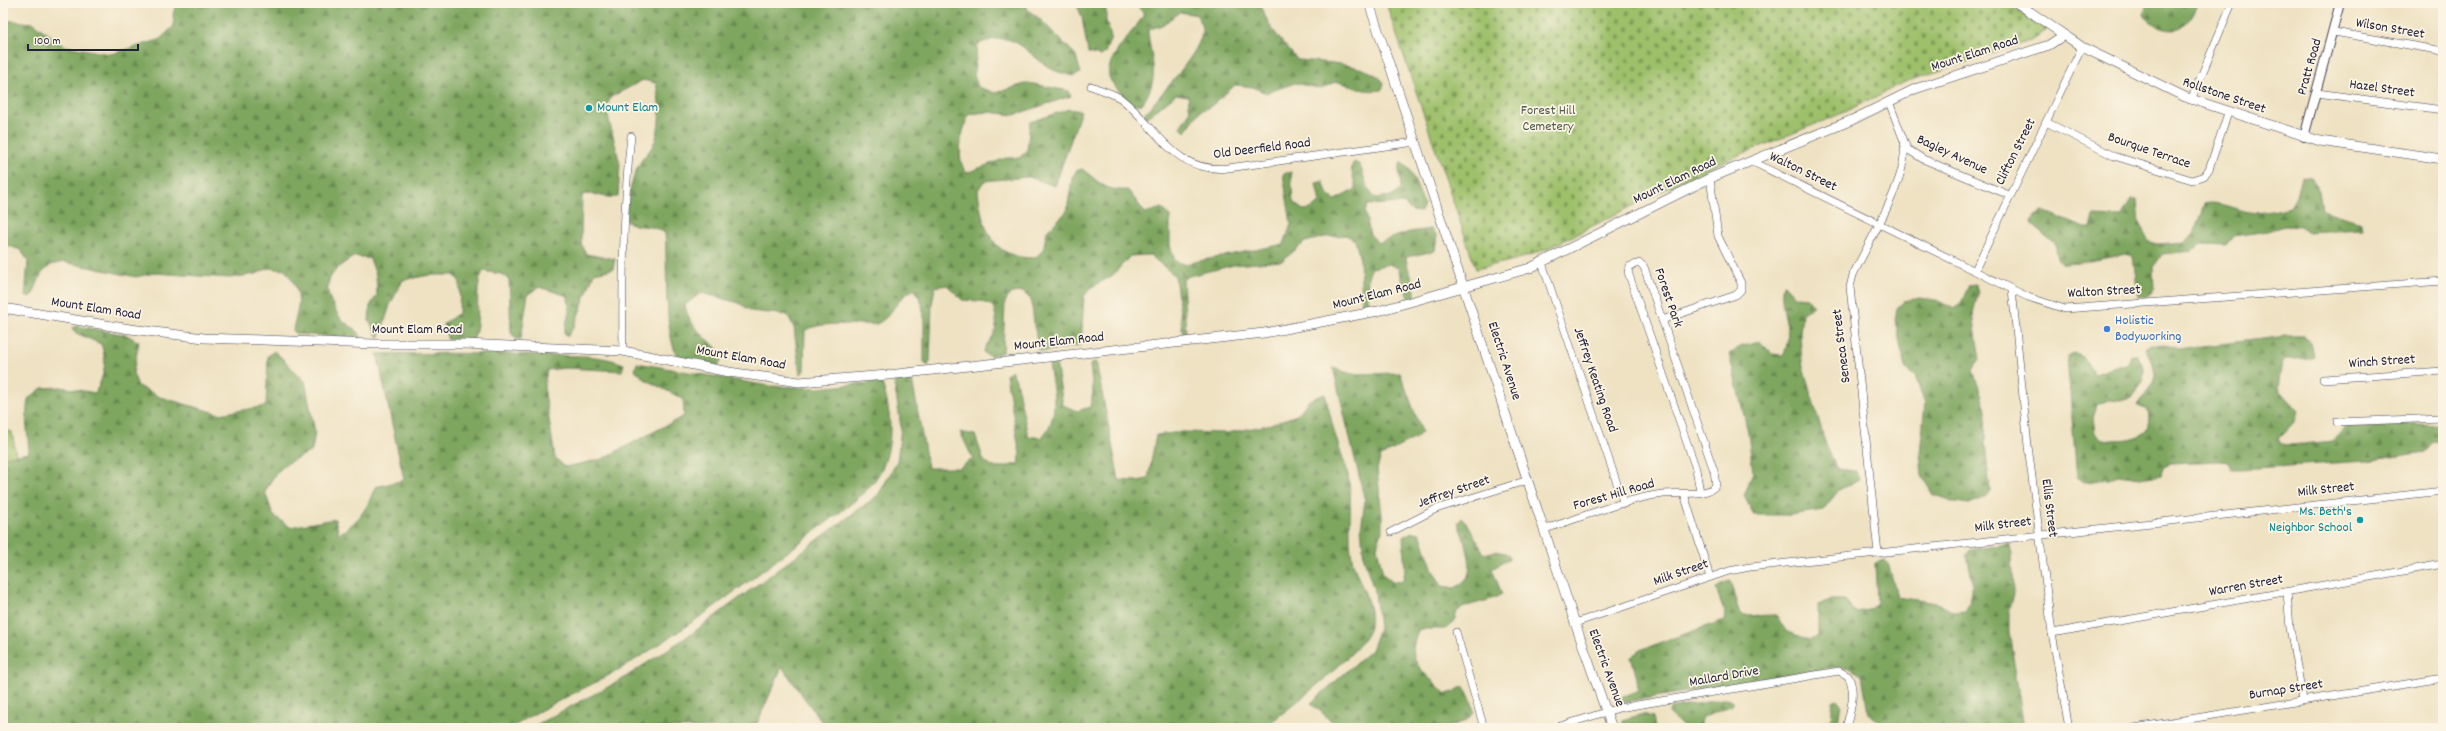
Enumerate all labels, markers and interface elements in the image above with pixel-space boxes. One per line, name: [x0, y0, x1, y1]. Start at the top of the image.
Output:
street label: Wilson Street: [2354, 13, 2426, 45]
scale bar: [28, 26, 138, 52]
street label: Mount Elam Road: [1929, 30, 2021, 78]
text: 100 m: [34, 33, 61, 50]
street label: Pratt Road: [2292, 36, 2328, 98]
street label: Rollstone Street: [2180, 72, 2268, 120]
street label: Hazel Street: [2348, 75, 2416, 103]
place label: Mount Elam: [597, 98, 658, 118]
park label: Forest Hill Cemetery: [1521, 101, 1576, 137]
marker: Mount Elam: [584, 103, 594, 113]
street label: Clifton Street: [1991, 115, 2041, 189]
street label: Bourque Terrace: [2105, 128, 2193, 174]
street label: Bagley Avenue: [1913, 130, 1991, 180]
street label: Old Deerfield Road: [1212, 133, 1312, 165]
street label: Walton Street: [1766, 147, 1840, 197]
street label: Mount Elam Road: [1630, 152, 1720, 210]
street label: Forest Park: [1648, 265, 1688, 331]
street label: Mount Elam Road: [1331, 274, 1423, 316]
street label: Walton Street: [2067, 280, 2141, 304]
street label: Mount Elam Road: [50, 292, 142, 326]
street label: Seneca Street: [1828, 308, 1856, 384]
place label: Holistic Bodyworking: [2115, 311, 2181, 347]
street label: Electric Avenue: [1482, 319, 1526, 403]
street label: Mount Elam Road: [372, 320, 462, 340]
marker: Holistic Bodyworking: [2102, 324, 2112, 334]
street label: Jeffrey Keating Road: [1568, 325, 1622, 435]
street label: Mount Elam Road: [1013, 327, 1105, 357]
street label: Mount Elam Road: [695, 340, 787, 376]
street label: Winch Street: [2348, 350, 2416, 374]
street label: Jeffrey Street: [1415, 470, 1493, 514]
street label: Forest Hill Road: [1571, 474, 1657, 516]
street label: Milk Street: [2297, 477, 2355, 503]
street label: Ellis Street: [2035, 478, 2063, 538]
place label: Ms. Beth's Neighbor School: [2269, 502, 2353, 538]
street label: Milk Street: [1973, 512, 2033, 538]
marker: Ms. Beth's Neighbor School: [2355, 515, 2365, 525]
street label: Milk Street: [1651, 554, 1711, 592]
street label: Warren Street: [2207, 570, 2285, 602]
street label: Electric Avenue: [1583, 626, 1629, 710]
street label: Mallard Drive: [1688, 661, 1760, 693]
street label: Burnap Street: [2248, 674, 2324, 706]

